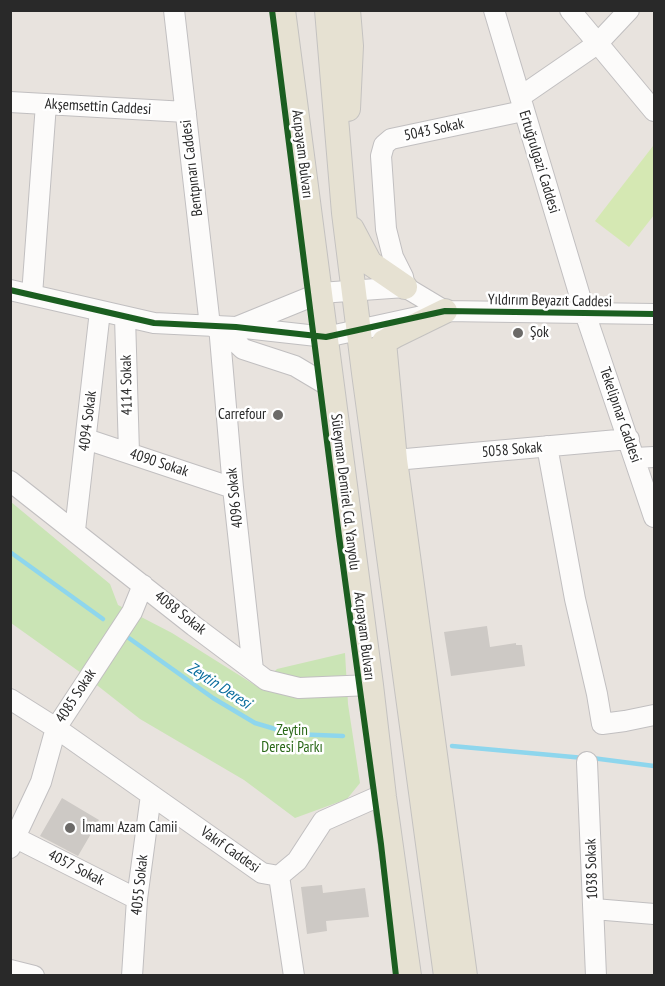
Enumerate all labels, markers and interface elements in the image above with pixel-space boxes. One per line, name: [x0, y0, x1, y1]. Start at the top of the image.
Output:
street label: Akşemsettin Caddesi: [44, 95, 152, 119]
street label: Ertuğrulgazi Caddesi: [515, 108, 563, 216]
street label: Acıpayam Bulvarı: [288, 109, 316, 199]
street label: 5043 Sokak: [402, 115, 466, 145]
street label: Bentpınarı Caddesi: [177, 119, 207, 217]
street label: Yıldırım Beyazıt Caddesi: [488, 291, 612, 311]
place label: Şok: [530, 324, 549, 342]
marker: Şok: [511, 326, 525, 340]
street label: 4114 Sokak: [117, 354, 137, 416]
street label: Tekelipınar Caddesi: [595, 365, 645, 465]
street label: 4094 Sokak: [75, 390, 101, 452]
place label: Carrefour: [218, 406, 266, 424]
marker: Carrefour: [271, 408, 285, 422]
street label: Süleyman Demirel Cd. Yanyolu: [326, 413, 364, 571]
street label: 5058 Sokak: [481, 438, 543, 462]
street label: 4090 Sokak: [127, 445, 191, 481]
street label: 4096 Sokak: [223, 467, 247, 529]
street label: 4088 Sokak: [151, 587, 209, 639]
street label: Acıpayam Bulvarı: [350, 591, 378, 681]
water label: Zeytin Deresi: [184, 658, 254, 714]
street label: 4085 Sokak: [52, 666, 100, 726]
park label: Zeytin Deresi Parkı: [261, 722, 323, 757]
place label: İmamı Azam Camii: [82, 819, 178, 837]
marker: İmamı Azam Camii: [63, 821, 77, 835]
street label: Vakıf Caddesi: [197, 823, 263, 877]
street label: 1038 Sokak: [582, 838, 602, 900]
street label: 4057 Sokak: [45, 846, 107, 890]
street label: 4055 Sokak: [128, 854, 152, 916]

